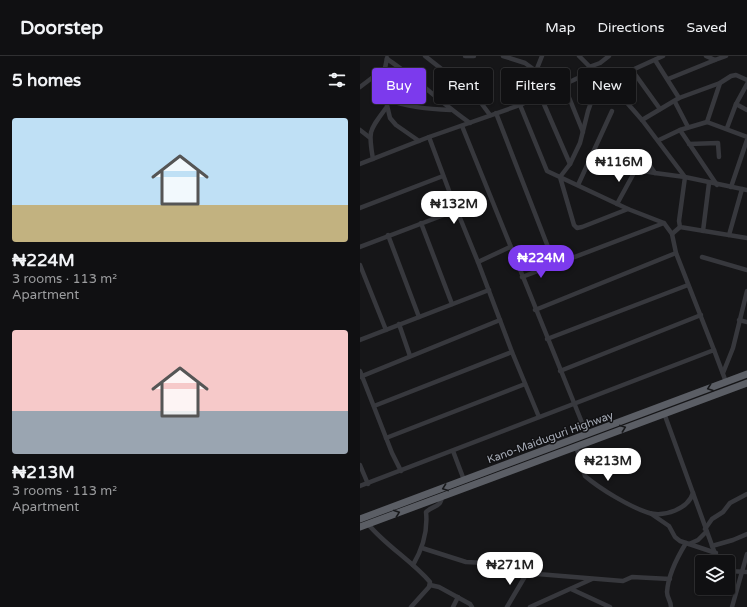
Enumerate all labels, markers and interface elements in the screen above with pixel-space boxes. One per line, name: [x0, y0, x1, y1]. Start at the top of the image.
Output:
text: Doorstep: [20, 17, 103, 39]
text: Map: [545, 19, 576, 36]
text: Directions: [598, 19, 665, 36]
text: Saved: [687, 19, 727, 36]
chip: Buy: [372, 68, 426, 104]
chip: Rent: [434, 68, 493, 104]
chip: Filters: [501, 68, 570, 104]
chip: New: [578, 68, 636, 104]
icon: filters: [326, 69, 348, 91]
text: 5 homes: [12, 70, 81, 91]
icon: home: [144, 144, 216, 216]
pin: ₦116M: [591, 149, 647, 183]
text: ₦116M: [595, 154, 643, 170]
pin: ₦132M: [426, 191, 482, 225]
text: ₦132M: [430, 196, 478, 212]
pin: ₦224M: [513, 245, 569, 279]
text: ₦224M: [12, 250, 75, 271]
text: ₦224M: [517, 250, 565, 266]
text: 3 rooms · 113 m²: [12, 271, 117, 287]
text: Apartment: [12, 287, 79, 303]
icon: home: [144, 356, 216, 428]
one-way arrow: [707, 383, 714, 391]
street label: Kano-Maiduguri Highway: [485, 409, 615, 466]
one-way arrow: [620, 425, 627, 433]
pin: ₦213M: [580, 448, 636, 482]
text: ₦213M: [584, 453, 632, 469]
text: ₦213M: [12, 462, 75, 483]
text: 3 rooms · 113 m²: [12, 483, 117, 499]
one-way arrow: [441, 483, 448, 491]
text: Apartment: [12, 499, 79, 515]
one-way arrow: [393, 510, 400, 518]
pin: ₦271M: [482, 552, 538, 586]
map controls: [695, 555, 735, 595]
button: layers: [695, 555, 735, 595]
text: ₦271M: [486, 557, 534, 573]

